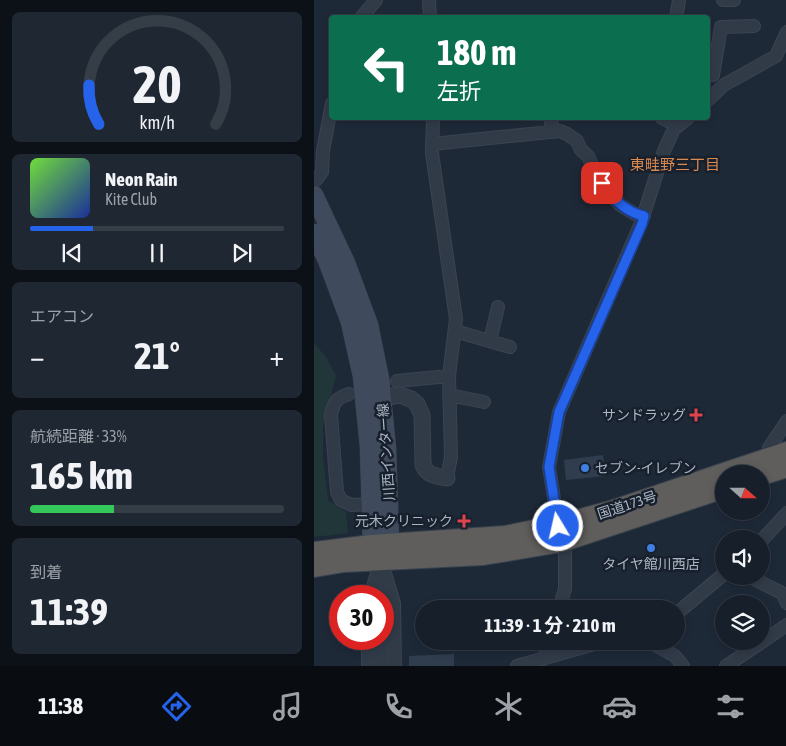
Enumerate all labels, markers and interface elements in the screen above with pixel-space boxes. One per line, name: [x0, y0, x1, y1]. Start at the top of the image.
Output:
text: 180 m: [437, 32, 516, 72]
icon: left: [354, 35, 419, 100]
text: 20: [133, 54, 181, 114]
text: 左折: [437, 78, 481, 104]
text: km/h: [139, 112, 175, 133]
district label: 東畦野三丁目: [630, 156, 720, 173]
pin: [581, 162, 623, 204]
text: Neon Rain: [105, 168, 177, 190]
icon: arrive: [588, 169, 616, 197]
text: Kite Club: [105, 190, 157, 208]
icon: previous: [58, 239, 86, 267]
icon: pause: [143, 239, 171, 267]
icon: next: [228, 239, 256, 267]
text: エアコン: [30, 307, 94, 325]
text: 21°: [134, 334, 180, 377]
text: −: [30, 340, 45, 372]
text: +: [269, 340, 284, 372]
street label: 川西インター線: [375, 403, 397, 501]
place label: サンドラッグ: [602, 407, 686, 423]
marker: サンドラッグ: [690, 409, 702, 421]
text: 航続距離 · 33%: [30, 427, 127, 445]
text: 165 km: [30, 454, 133, 497]
place label: セブン-イレブン: [595, 460, 697, 476]
marker: セブン-イレブン: [579, 462, 591, 474]
north arrow: [715, 465, 770, 520]
map controls: [715, 465, 770, 650]
street label: 国道173号: [595, 488, 659, 522]
position arrow: [531, 499, 583, 551]
place label: 元木クリニック: [355, 513, 453, 529]
marker: 元木クリニック: [457, 514, 471, 528]
button: sound: [715, 530, 770, 585]
marker: タイヤ館川西店: [645, 542, 657, 554]
place label: タイヤ館川西店: [602, 556, 700, 572]
text: 到着: [30, 563, 62, 581]
speed limit sign: 30: [329, 585, 394, 650]
text: 11:39: [30, 590, 108, 633]
button: layers: [715, 595, 770, 650]
text: 11:39 · 1 分 · 210 m: [484, 614, 616, 636]
icon: directions: [159, 689, 194, 724]
icon: music: [270, 689, 305, 724]
icon: phone: [381, 689, 416, 724]
icon: climate: [491, 689, 526, 724]
icon: car: [602, 689, 637, 724]
icon: filters: [713, 689, 748, 724]
text: 11:38: [38, 693, 83, 719]

